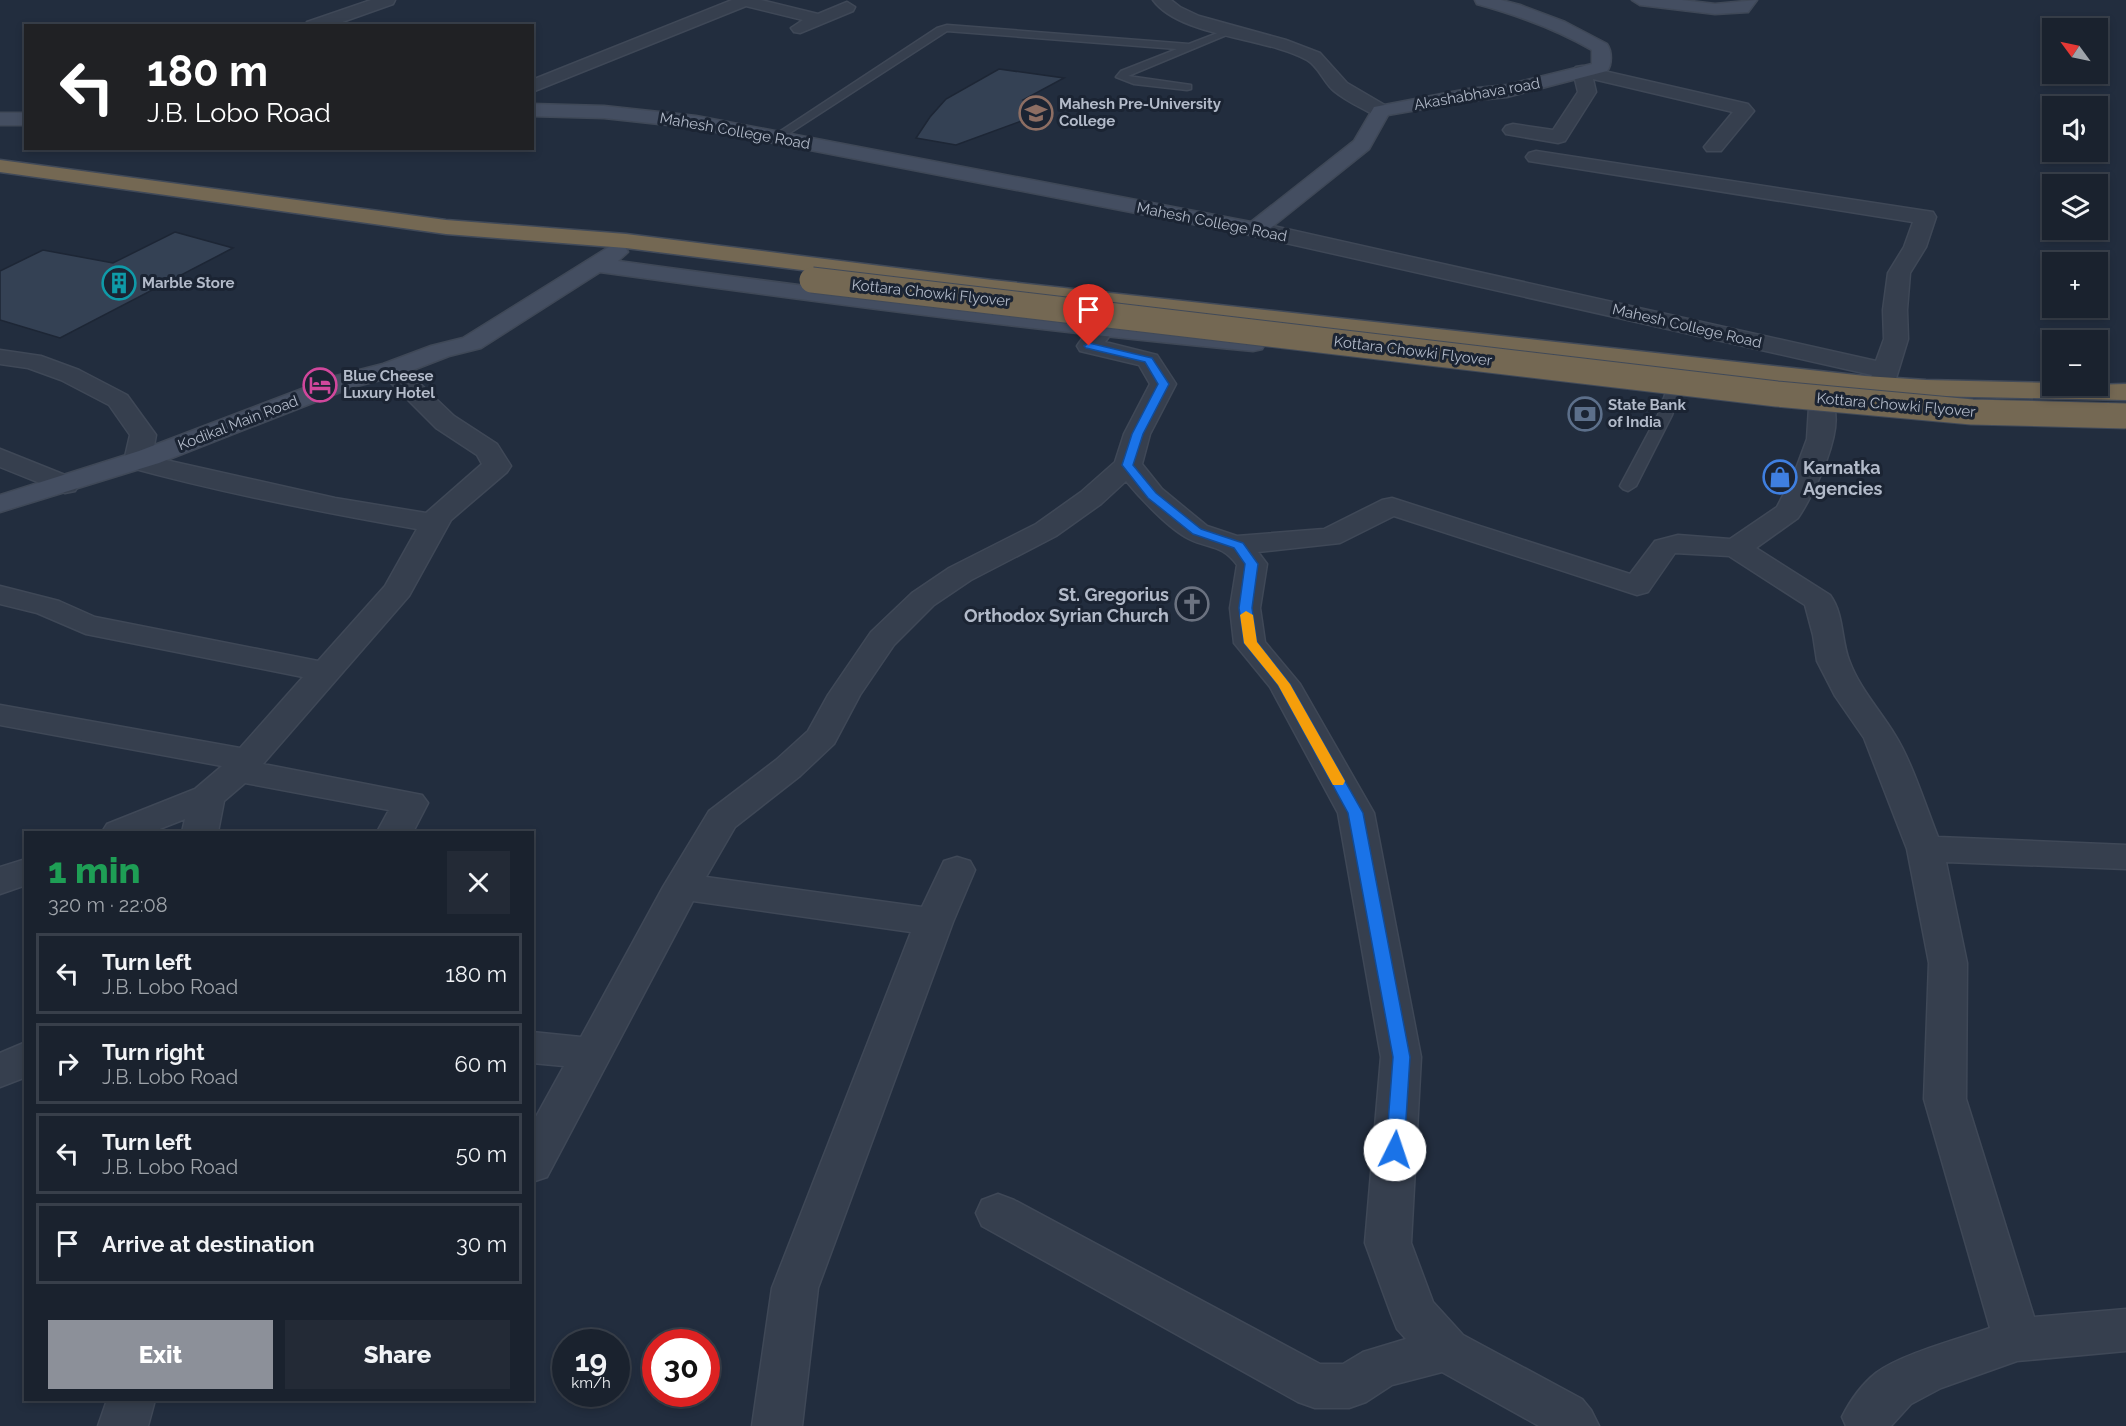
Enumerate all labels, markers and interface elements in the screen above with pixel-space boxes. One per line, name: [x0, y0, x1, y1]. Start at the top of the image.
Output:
north arrow: [2042, 18, 2108, 84]
map controls: [2042, 18, 2108, 396]
text: 180 m: [147, 47, 268, 96]
icon: left: [48, 48, 126, 126]
street label: Akashabhava road: [1413, 74, 1541, 114]
school or university icon: Mahesh Pre-University College: [1018, 95, 1054, 131]
place label: Mahesh Pre-University College: [1059, 95, 1222, 130]
button: sound: [2042, 96, 2108, 162]
text: J.B. Lobo Road: [147, 97, 331, 128]
street label: Mahesh College Road: [658, 109, 812, 153]
button: layers: [2042, 174, 2108, 240]
street label: Mahesh College Road: [1135, 199, 1289, 245]
button: +: [2042, 252, 2108, 318]
building icon: Marble Store: [101, 265, 137, 301]
place label: Marble Store: [142, 274, 235, 292]
street label: Kottara Chowki Flyover: [851, 276, 1012, 310]
pin: [1063, 284, 1114, 346]
icon: arrive: [1072, 293, 1105, 326]
street label: Mahesh College Road: [1611, 300, 1763, 352]
button: −: [2042, 330, 2108, 396]
street label: Kottara Chowki Flyover: [1333, 332, 1494, 370]
hotel icon: Blue Cheese Luxury Hotel: [302, 367, 338, 403]
place label: Blue Cheese Luxury Hotel: [343, 367, 435, 402]
street label: Kottara Chowki Flyover: [1816, 389, 1977, 421]
street label: Kodikal Main Road: [175, 392, 301, 454]
bank icon: State Bank of India: [1567, 396, 1603, 432]
place label: State Bank of India: [1608, 396, 1686, 431]
place label: Karnatka Agencies: [1803, 457, 1882, 499]
shop icon: Karnatka Agencies: [1762, 459, 1798, 495]
place label: St. Gregorius Orthodox Syrian Church: [964, 584, 1169, 626]
church icon: St. Gregorius Orthodox Syrian Church: [1174, 586, 1210, 622]
text: 1 min: [48, 849, 140, 891]
button: close: [447, 851, 510, 914]
text: 320 m · 22:08: [48, 893, 168, 917]
text: Turn left: [102, 949, 192, 975]
icon: left: [51, 957, 84, 990]
text: 180 m: [445, 961, 507, 987]
text: J.B. Lobo Road: [102, 975, 238, 999]
text: Turn right: [102, 1039, 205, 1065]
icon: right: [51, 1047, 84, 1080]
text: 60 m: [454, 1051, 507, 1077]
text: J.B. Lobo Road: [102, 1065, 238, 1089]
position arrow: [1363, 1118, 1427, 1182]
text: Turn left: [102, 1129, 192, 1155]
icon: left: [51, 1137, 84, 1170]
text: 50 m: [456, 1141, 507, 1167]
text: J.B. Lobo Road: [102, 1155, 238, 1179]
icon: arrive: [51, 1227, 84, 1260]
text: Arrive at destination: [102, 1231, 315, 1257]
text: 30 m: [456, 1231, 507, 1257]
button: Exit: [48, 1320, 273, 1389]
button: Share: [285, 1320, 510, 1389]
speed limit sign: 30: [642, 1329, 720, 1407]
text: 19: [575, 1343, 607, 1378]
text: km/h: [571, 1374, 611, 1392]

